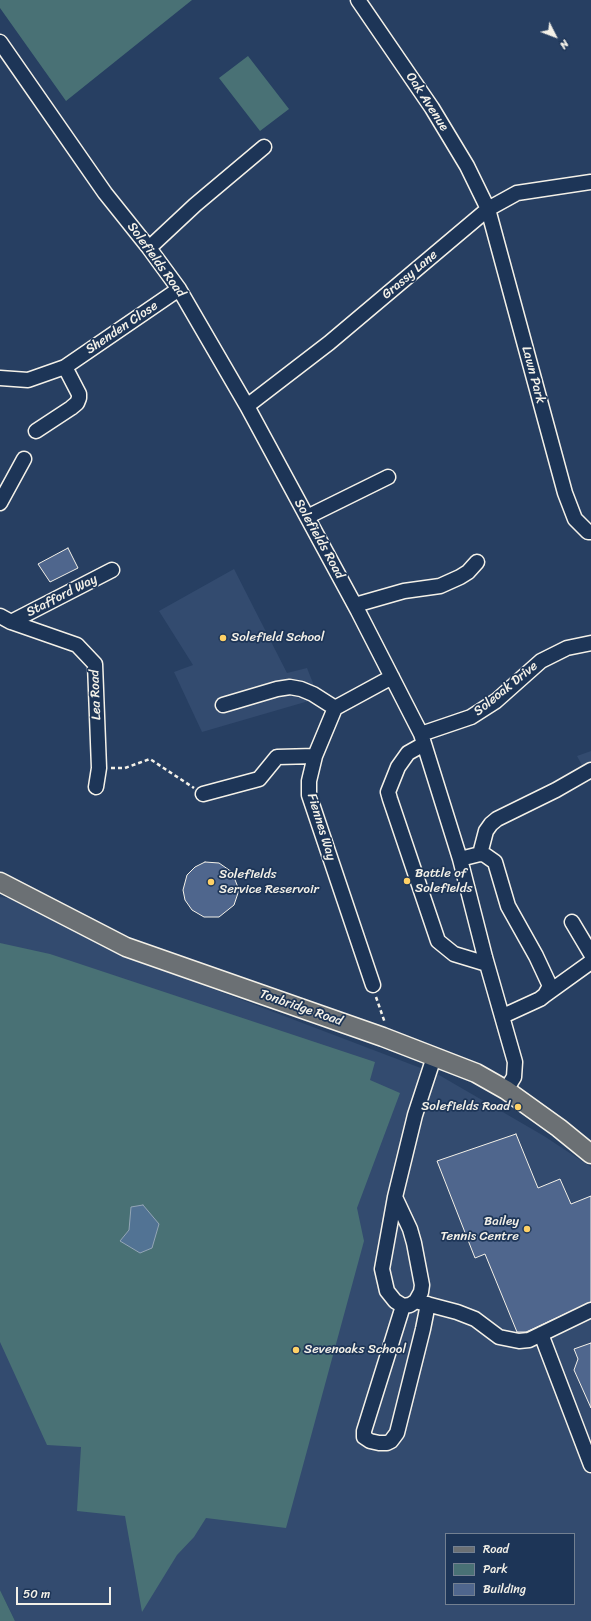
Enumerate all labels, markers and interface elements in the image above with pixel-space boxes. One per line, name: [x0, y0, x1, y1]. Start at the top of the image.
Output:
north arrow: [535, 16, 575, 56]
text: N: [555, 35, 574, 54]
street label: Oak Avenue: [402, 70, 452, 134]
street label: Solefields Road: [124, 219, 188, 301]
street label: Grassy Lane: [379, 247, 441, 303]
street label: Shenden Close: [83, 298, 161, 358]
street label: Lawn Park: [518, 345, 548, 405]
street label: Solefields Road: [291, 496, 347, 582]
street label: Stafford Way: [24, 571, 100, 621]
place label: Solefield School: [231, 630, 324, 646]
marker: Solefield School: [218, 633, 228, 643]
street label: Soleoak Drive: [471, 658, 541, 720]
street label: Lea Road: [87, 670, 105, 720]
street label: Fiennes Way: [303, 791, 339, 863]
place label: Battle of Solefields: [415, 866, 473, 897]
place label: Solefields Service Reservoir: [219, 867, 319, 898]
marker: Battle of Solefields: [402, 876, 412, 886]
marker: Solefields Service Reservoir: [206, 877, 216, 887]
street label: Tonbridge Road: [258, 987, 344, 1029]
place label: Solefields Road: [421, 1099, 510, 1115]
marker: Solefields Road: [513, 1102, 523, 1112]
place label: Bailey Tennis Centre: [440, 1214, 519, 1245]
marker: Bailey Tennis Centre: [522, 1224, 532, 1234]
place label: Sevenoaks School: [304, 1342, 406, 1358]
marker: Sevenoaks School: [291, 1345, 301, 1355]
legend: [445, 1533, 575, 1605]
text: Road: [483, 1538, 509, 1560]
text: Park: [483, 1558, 508, 1580]
text: Building: [483, 1578, 526, 1600]
scale bar: [18, 1579, 113, 1605]
text: 50 m: [23, 1583, 50, 1605]

